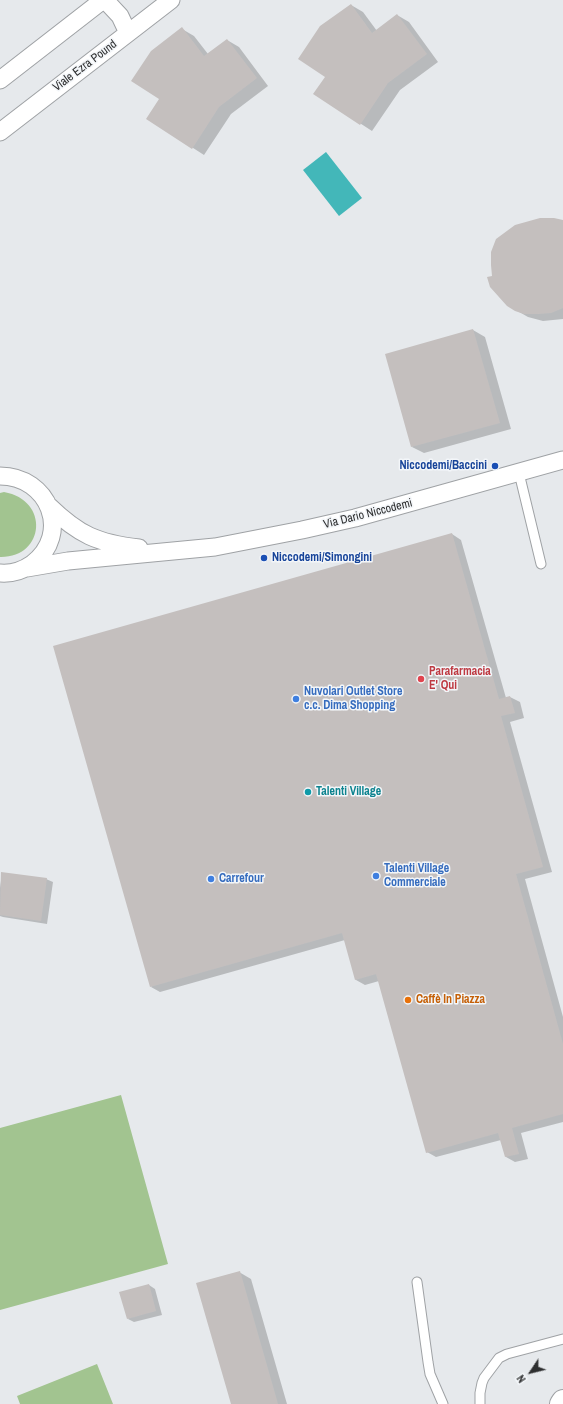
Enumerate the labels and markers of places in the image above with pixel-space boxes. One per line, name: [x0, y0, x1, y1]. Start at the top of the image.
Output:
place label: Niccodemi/Baccini: [399, 459, 487, 473]
marker: Niccodemi/Baccini: [490, 461, 500, 471]
place label: Niccodemi/Simongini: [272, 551, 372, 565]
marker: Niccodemi/Simongini: [259, 553, 269, 563]
place label: Parafarmacia E' Qui: [429, 665, 491, 693]
marker: Parafarmacia E' Qui: [416, 674, 426, 684]
place label: Nuvolari Outlet Store c.c. Dima Shopping: [304, 685, 402, 713]
marker: Nuvolari Outlet Store c.c. Dima Shopping: [291, 694, 301, 704]
place label: Talenti Village: [316, 785, 381, 799]
marker: Talenti Village: [303, 787, 313, 797]
place label: Talenti Village Commerciale: [384, 862, 449, 890]
marker: Talenti Village Commerciale: [371, 871, 381, 881]
place label: Carrefour: [219, 872, 264, 886]
marker: Carrefour: [206, 874, 216, 884]
place label: Caffè In Piazza: [416, 993, 485, 1007]
marker: Caffè In Piazza: [403, 995, 413, 1005]

